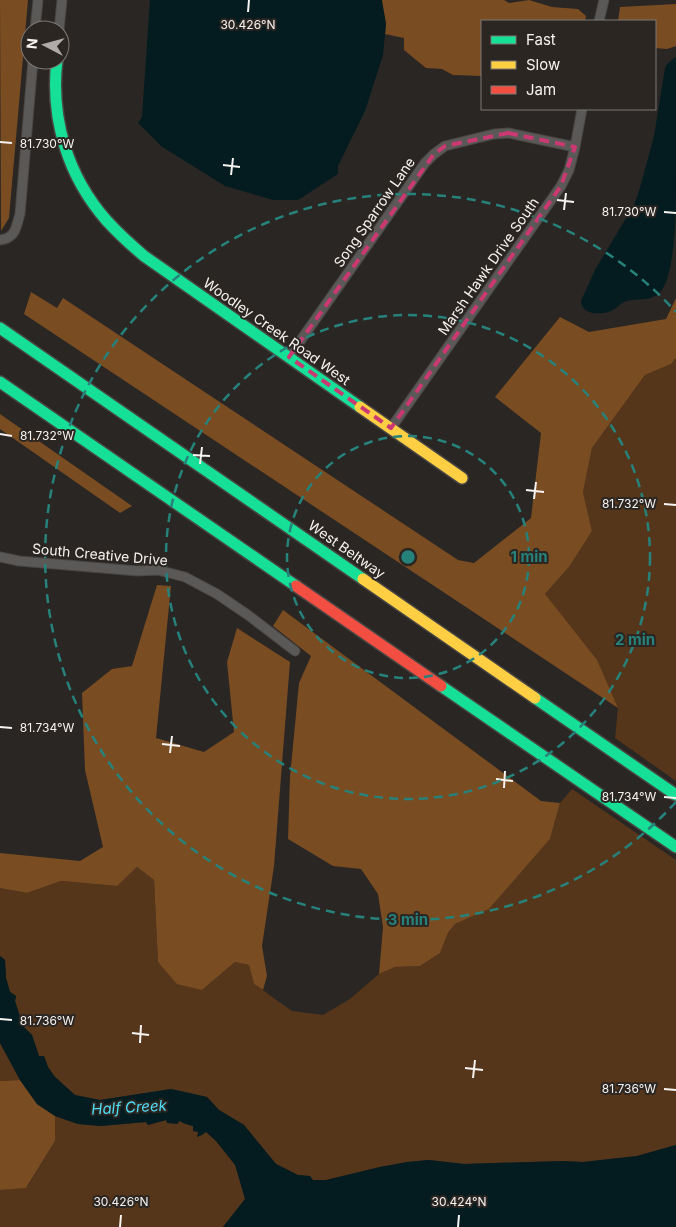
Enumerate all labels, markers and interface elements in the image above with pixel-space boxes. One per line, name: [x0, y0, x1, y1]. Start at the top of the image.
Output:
text: 30.426°N: [220, 17, 276, 32]
north arrow: [20, 20, 70, 70]
legend: [481, 20, 656, 110]
text: Fast: [526, 30, 556, 49]
text: N: [23, 37, 41, 50]
text: Slow: [526, 55, 560, 74]
text: Jam: [526, 80, 556, 99]
text: 81.730°W: [20, 136, 74, 151]
street label: Song Sparrow Lane: [330, 154, 418, 270]
street label: Marsh Hawk Drive South: [434, 194, 542, 338]
text: 81.730°W: [602, 204, 656, 219]
street label: Woodley Creek Road West: [200, 274, 354, 389]
text: 81.732°W: [20, 428, 74, 443]
text: 81.732°W: [602, 496, 656, 511]
street label: West Beltway: [305, 516, 389, 582]
street label: South Creative Drive: [31, 540, 169, 568]
text: 1 min: [510, 547, 548, 566]
centre of rings: [399, 548, 417, 566]
text: 2 min: [615, 630, 655, 649]
text: 81.734°W: [20, 720, 74, 735]
text: 81.734°W: [602, 789, 656, 804]
text: 3 min: [388, 910, 428, 929]
text: 81.736°W: [20, 1013, 74, 1028]
text: 81.736°W: [602, 1081, 656, 1096]
water label: Half Creek: [91, 1095, 168, 1118]
text: 30.426°N: [93, 1194, 149, 1209]
text: 30.424°N: [431, 1194, 487, 1209]

